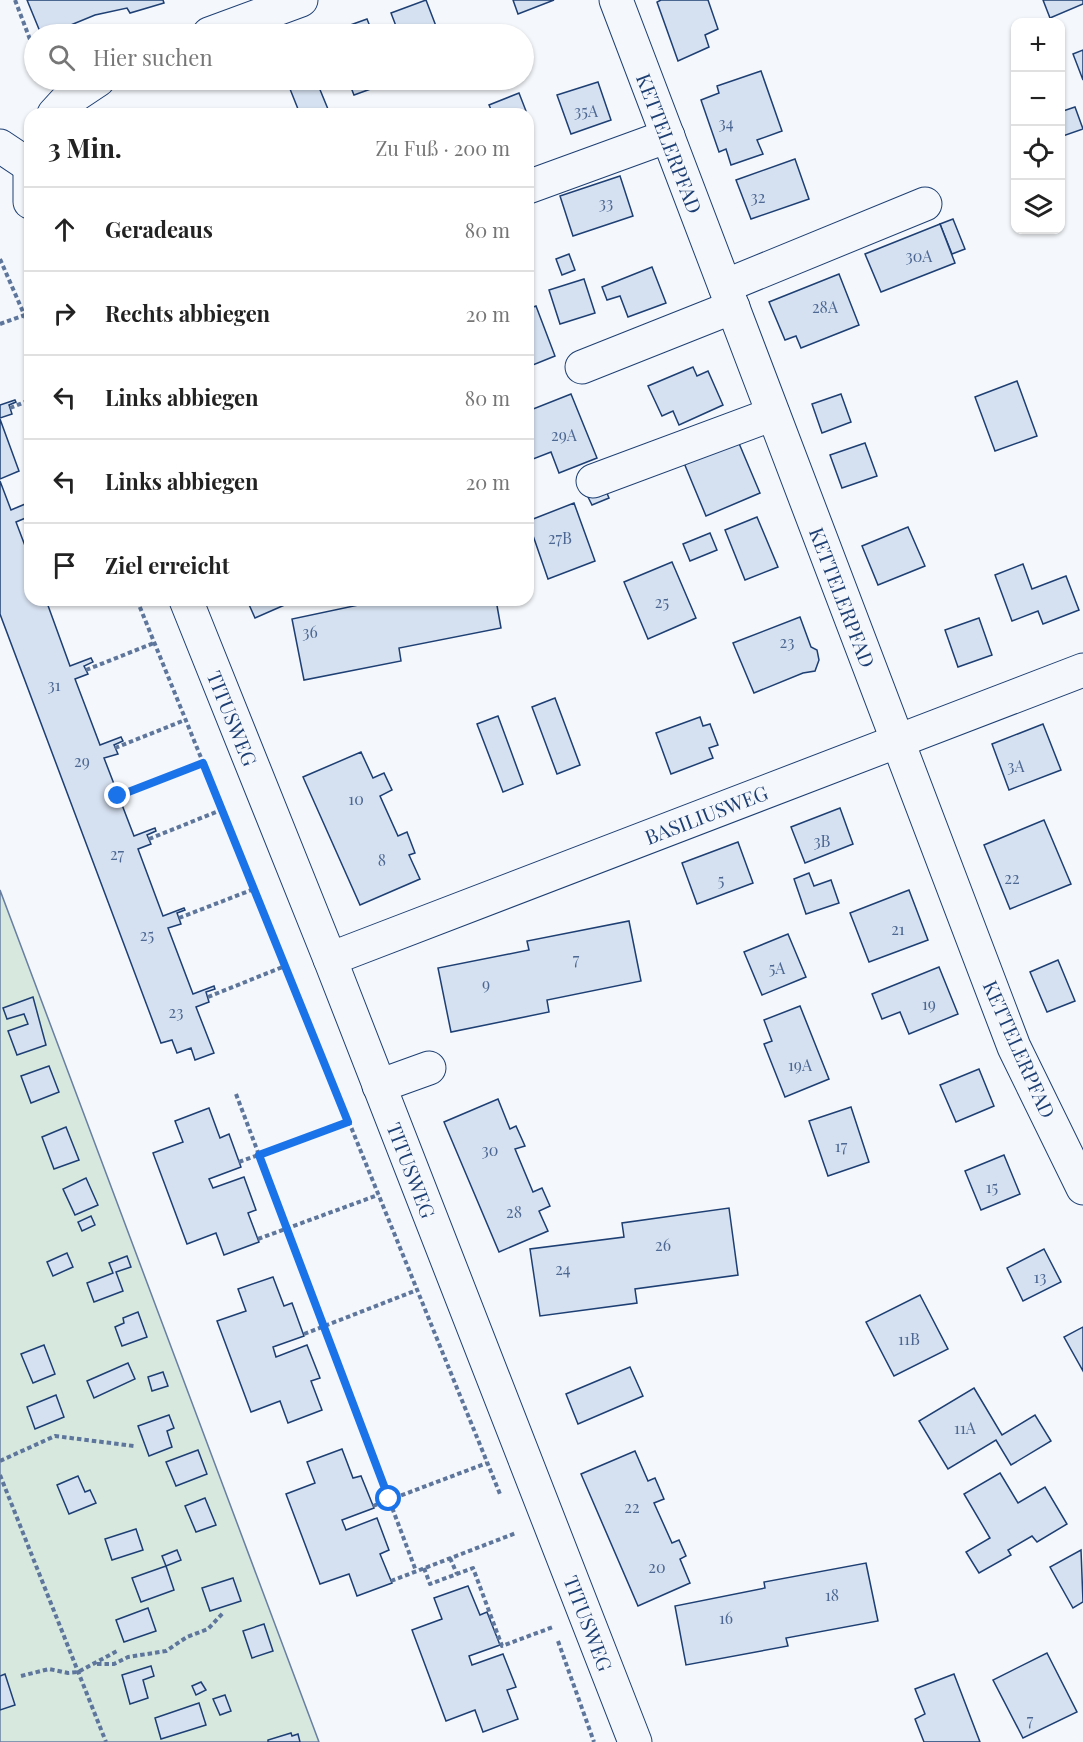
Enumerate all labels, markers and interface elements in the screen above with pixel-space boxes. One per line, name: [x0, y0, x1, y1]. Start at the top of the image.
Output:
map controls: [1011, 18, 1065, 234]
button: +: [1011, 18, 1065, 72]
search box: [24, 24, 534, 90]
icon: search: [45, 41, 78, 74]
text: Hier suchen: [93, 42, 213, 72]
street label: KETTELERPFAD: [631, 69, 709, 217]
button: −: [1011, 72, 1065, 126]
house number: 35A: [574, 100, 599, 121]
house number: 34: [718, 112, 734, 133]
button: locate: [1011, 126, 1065, 180]
text: 3 Min.: [48, 130, 122, 165]
text: Zu Fuß · 200 m: [375, 134, 510, 161]
button: layers: [1011, 180, 1065, 234]
house number: 32: [751, 186, 765, 207]
house number: 33: [599, 192, 613, 213]
icon: ahead: [48, 213, 81, 246]
text: Geradeaus: [105, 214, 213, 244]
text: 80 m: [465, 216, 510, 243]
house number: 30A: [906, 245, 933, 266]
house number: 28A: [812, 296, 839, 317]
icon: right: [48, 297, 81, 330]
text: Rechts abbiegen: [105, 298, 270, 328]
text: 20 m: [466, 300, 510, 327]
icon: left: [48, 381, 81, 414]
text: Links abbiegen: [105, 382, 259, 412]
text: 80 m: [465, 384, 510, 411]
house number: 29A: [551, 424, 578, 445]
icon: left: [48, 465, 81, 498]
text: Links abbiegen: [105, 466, 259, 496]
text: 20 m: [466, 468, 510, 495]
street label: KETTELERPFAD: [804, 523, 882, 671]
house number: 27B: [548, 527, 572, 548]
icon: arrive: [48, 549, 81, 582]
text: Ziel erreicht: [105, 550, 229, 580]
house number: 25: [655, 591, 669, 612]
house number: 36: [302, 621, 318, 642]
house number: 23: [780, 631, 794, 652]
street label: TITUSWEG: [202, 666, 264, 770]
house number: 31: [47, 674, 61, 695]
house number: 29: [74, 750, 90, 771]
house number: 3A: [1007, 755, 1026, 776]
street label: BASILIUSWEG: [641, 778, 771, 850]
route end: [104, 782, 130, 808]
house number: 10: [348, 788, 364, 809]
house number: 3B: [813, 830, 831, 851]
house number: 27: [110, 843, 125, 864]
house number: 8: [378, 849, 386, 870]
house number: 22: [1004, 867, 1020, 888]
house number: 5: [718, 869, 724, 890]
house number: 21: [891, 918, 905, 939]
house number: 25: [140, 924, 154, 945]
house number: 7: [573, 948, 580, 969]
house number: 5A: [769, 957, 786, 978]
house number: 9: [482, 973, 490, 994]
street label: KETTELERPFAD: [978, 976, 1062, 1122]
house number: 19: [922, 993, 936, 1014]
house number: 23: [169, 1001, 183, 1022]
house number: 19A: [788, 1054, 813, 1075]
street label: TITUSWEG: [381, 1118, 443, 1222]
house number: 17: [835, 1135, 848, 1156]
house number: 30: [482, 1139, 498, 1160]
house number: 15: [986, 1176, 998, 1197]
house number: 28: [506, 1201, 522, 1222]
house number: 26: [655, 1234, 671, 1255]
house number: 24: [555, 1258, 571, 1279]
house number: 13: [1034, 1266, 1046, 1287]
house number: 11B: [898, 1328, 920, 1349]
house number: 11A: [954, 1417, 977, 1438]
route start: [375, 1485, 401, 1511]
house number: 22: [624, 1496, 640, 1517]
house number: 20: [648, 1556, 666, 1577]
street label: TITUSWEG: [558, 1571, 620, 1675]
house number: 18: [825, 1584, 839, 1605]
house number: 16: [719, 1607, 733, 1628]
house number: 7: [1027, 1709, 1034, 1730]

